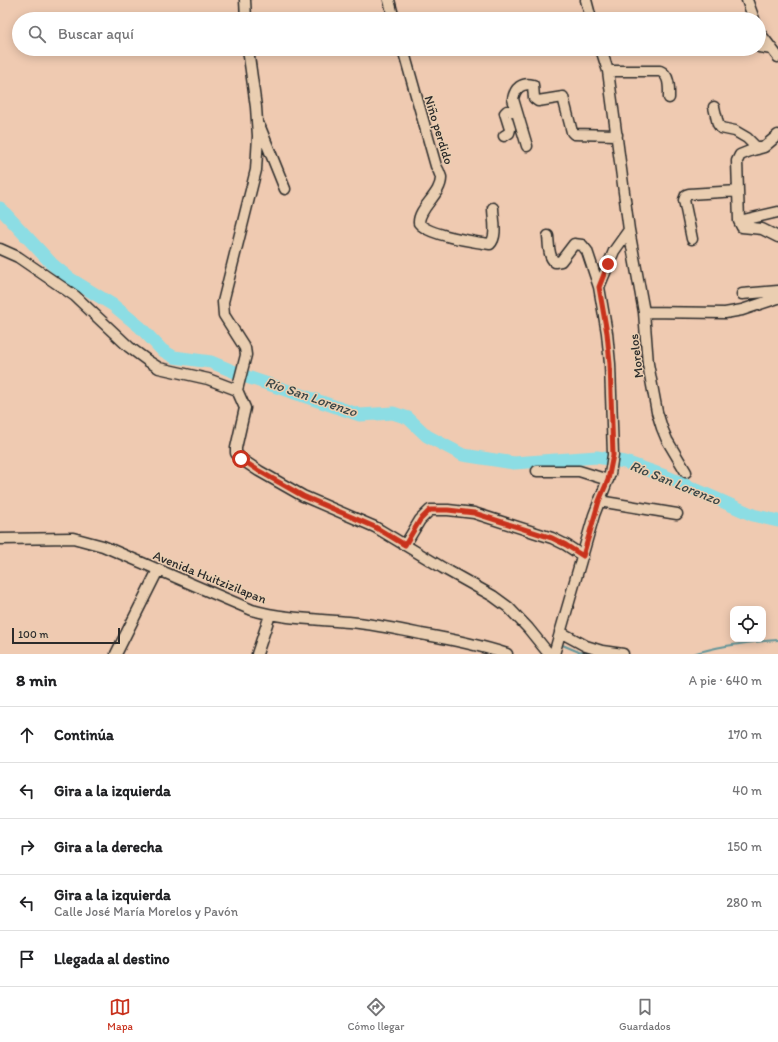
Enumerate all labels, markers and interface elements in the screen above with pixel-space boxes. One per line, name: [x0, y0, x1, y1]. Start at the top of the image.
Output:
search box: [12, 12, 766, 56]
icon: search: [26, 23, 48, 45]
text: Buscar aquí: [58, 25, 134, 43]
street label: Niño perdido: [421, 94, 457, 167]
route end: [599, 255, 617, 273]
street label: Morelos: [626, 333, 646, 379]
water label: Río San Lorenzo: [263, 373, 360, 421]
route start: [232, 450, 250, 468]
water label: Río San Lorenzo: [627, 457, 723, 509]
street label: Avenida Huitzizilapan: [151, 547, 269, 607]
map controls: [730, 606, 766, 642]
button: locate: [730, 606, 766, 642]
scale bar: [12, 626, 120, 645]
text: 100 m: [18, 628, 48, 641]
text: 8 min: [16, 670, 57, 690]
text: A pie · 640 m: [689, 673, 762, 688]
icon: ahead: [16, 724, 38, 746]
text: Continúa: [54, 726, 114, 744]
text: 170 m: [728, 727, 762, 742]
icon: left: [16, 780, 38, 802]
text: Gira a la izquierda: [54, 782, 171, 800]
text: 40 m: [732, 783, 762, 798]
icon: right: [16, 836, 38, 858]
text: Gira a la derecha: [54, 838, 163, 856]
text: 150 m: [727, 839, 762, 854]
text: Gira a la izquierda: [54, 886, 171, 904]
icon: left: [16, 892, 38, 914]
text: 280 m: [726, 895, 762, 910]
text: Calle José María Morelos y Pavón: [54, 904, 238, 919]
icon: arrive: [16, 948, 38, 970]
text: Llegada al destino: [54, 950, 170, 968]
tab: Mapa: [107, 996, 133, 1033]
tab: Cómo llegar: [348, 996, 404, 1033]
tab: Guardados: [619, 996, 671, 1033]

